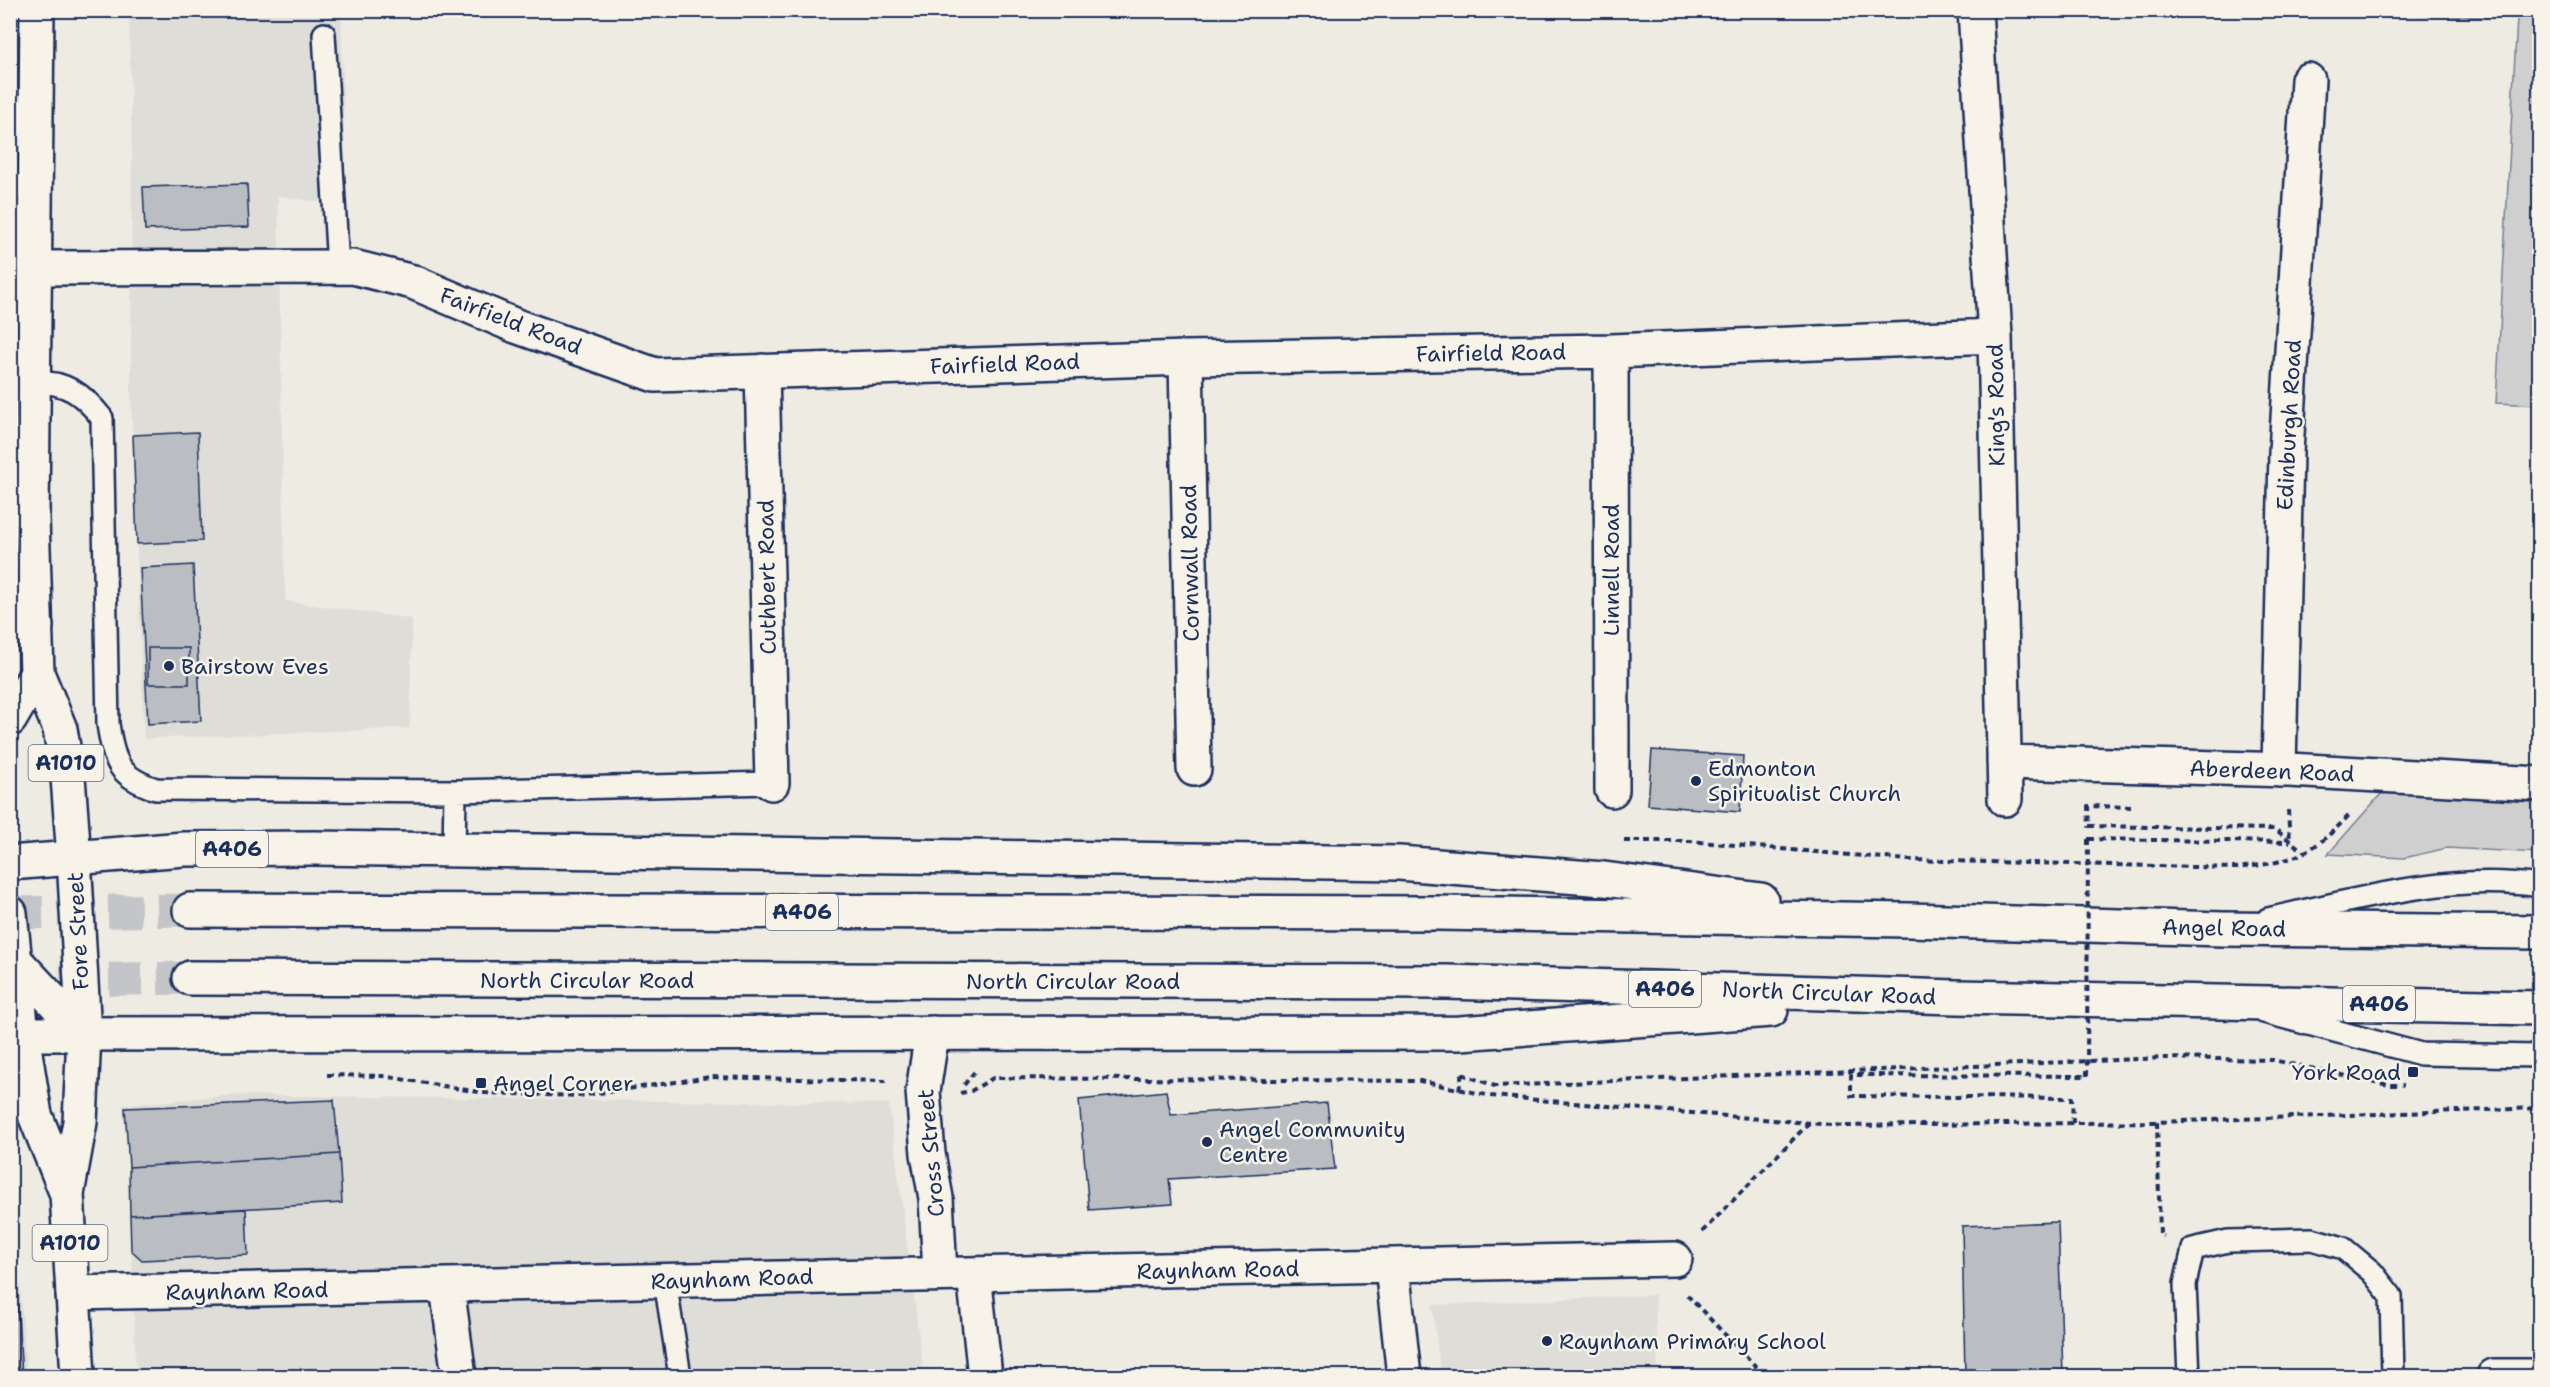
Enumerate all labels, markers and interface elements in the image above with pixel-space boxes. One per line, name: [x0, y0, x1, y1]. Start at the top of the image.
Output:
street label: Fairfield Road: [436, 281, 586, 361]
street label: Fairfield Road: [1416, 337, 1566, 369]
street label: Edinburgh Road: [2270, 339, 2308, 511]
street label: King's Road: [1980, 343, 2012, 467]
street label: Fairfield Road: [929, 347, 1081, 381]
street label: Cornwall Road: [1174, 484, 1206, 642]
street label: Cuthbert Road: [751, 499, 783, 655]
street label: Linnell Road: [1597, 504, 1626, 636]
place label: Bairstow Eves: [181, 652, 329, 681]
marker: Bairstow Eves: [162, 659, 176, 673]
road number: A1010: [28, 745, 104, 781]
place label: Edmonton Spiritualist Church: [1708, 754, 1901, 808]
street label: Aberdeen Road: [2189, 754, 2355, 788]
marker: Edmonton Spiritualist Church: [1689, 774, 1703, 788]
road number: A406: [196, 831, 268, 867]
street label: Fore Street: [60, 871, 96, 991]
road number: A406: [766, 894, 838, 930]
street label: Angel Road: [2162, 912, 2286, 944]
street label: North Circular Road: [480, 966, 694, 995]
street label: North Circular Road: [966, 967, 1180, 996]
road number: A406: [1629, 971, 1701, 1007]
street label: North Circular Road: [1721, 975, 1937, 1011]
road number: A406: [2343, 986, 2415, 1022]
place label: York Road: [2292, 1058, 2401, 1087]
marker: York Road: [2406, 1065, 2420, 1079]
place label: Angel Corner: [493, 1069, 633, 1098]
marker: Angel Corner: [474, 1076, 488, 1090]
street label: Cross Street: [911, 1088, 951, 1218]
place label: Angel Community Centre: [1219, 1115, 1406, 1169]
marker: Angel Community Centre: [1200, 1135, 1214, 1149]
road number: A1010: [32, 1225, 107, 1261]
street label: Raynham Road: [1136, 1254, 1300, 1286]
street label: Raynham Road: [650, 1262, 814, 1296]
street label: Raynham Road: [165, 1275, 329, 1307]
place label: Raynham Primary School: [1559, 1327, 1826, 1356]
marker: Raynham Primary School: [1540, 1334, 1554, 1348]

